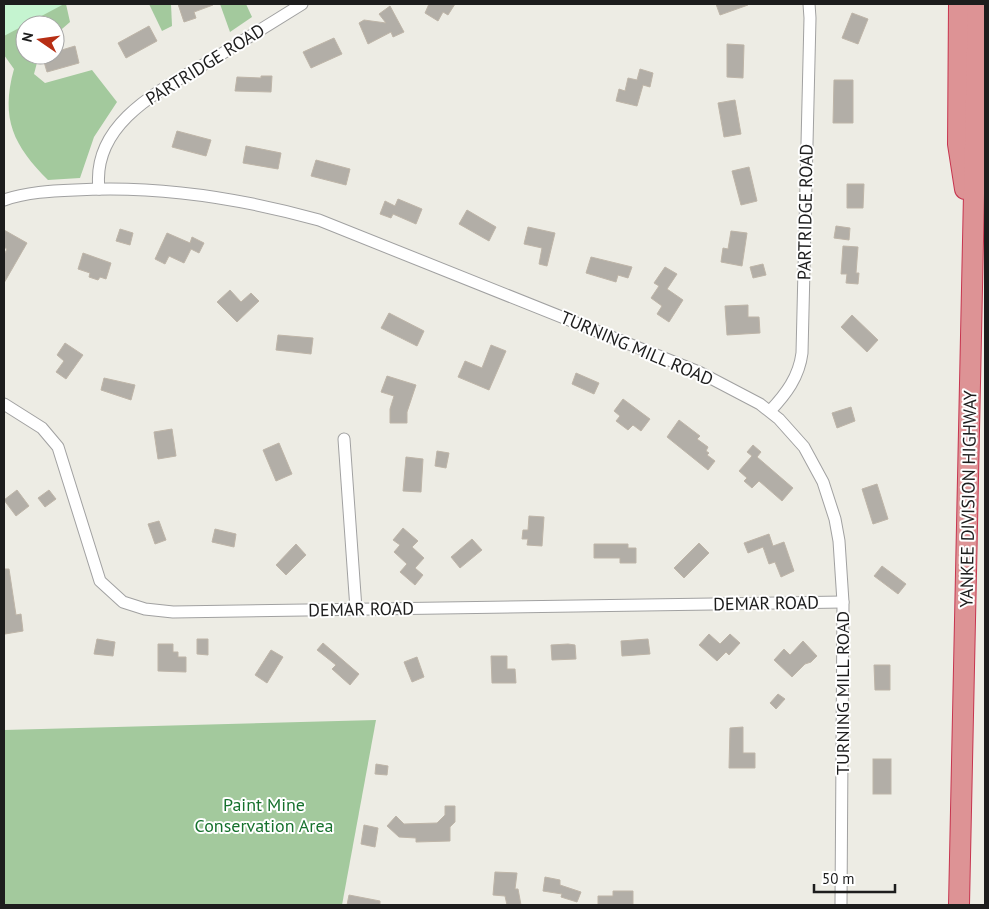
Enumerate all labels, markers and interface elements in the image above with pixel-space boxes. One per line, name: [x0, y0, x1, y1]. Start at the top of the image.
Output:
north arrow: [15, 15, 65, 65]
street label: PARTRIDGE ROAD: [141, 18, 269, 110]
text: N: [18, 31, 37, 44]
street label: PARTRIDGE ROAD: [792, 144, 818, 280]
street label: TURNING MILL ROAD: [557, 305, 717, 391]
street label: YANKEE DIVISION HIGHWAY: [955, 390, 981, 608]
street label: DEMAR ROAD: [713, 591, 819, 615]
street label: DEMAR ROAD: [308, 597, 414, 621]
street label: TURNING MILL ROAD: [831, 611, 854, 775]
park label: Paint Mine Conservation Area: [195, 793, 333, 837]
scale bar: [814, 862, 895, 894]
text: 50 m: [822, 869, 855, 888]

